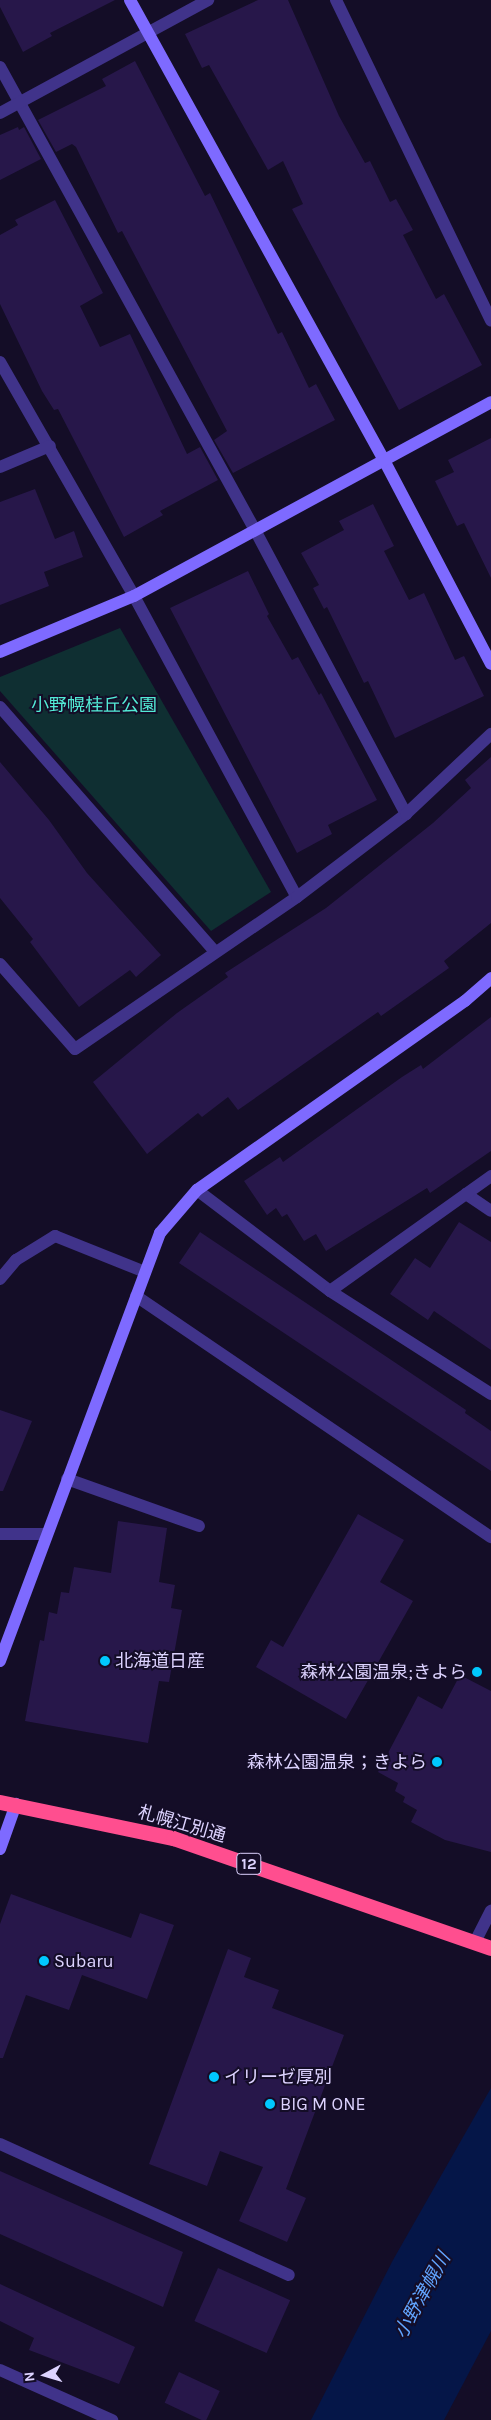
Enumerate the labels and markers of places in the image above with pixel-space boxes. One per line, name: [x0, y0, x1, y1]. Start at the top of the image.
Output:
place label: 北海道日産: [115, 1650, 205, 1672]
marker: 北海道日産: [99, 1655, 111, 1667]
place label: 森林公園温泉;きよら: [300, 1661, 467, 1683]
marker: 森林公園温泉;きよら: [471, 1666, 483, 1678]
place label: 森林公園温泉；きよら: [247, 1751, 427, 1773]
marker: 森林公園温泉；きよら: [431, 1756, 443, 1768]
place label: Subaru: [54, 1950, 114, 1972]
marker: Subaru: [38, 1955, 50, 1967]
place label: イリーゼ厚別: [224, 2066, 332, 2088]
marker: イリーゼ厚別: [208, 2071, 220, 2083]
place label: BIG M ONE: [280, 2093, 366, 2115]
marker: BIG M ONE: [264, 2098, 276, 2110]

